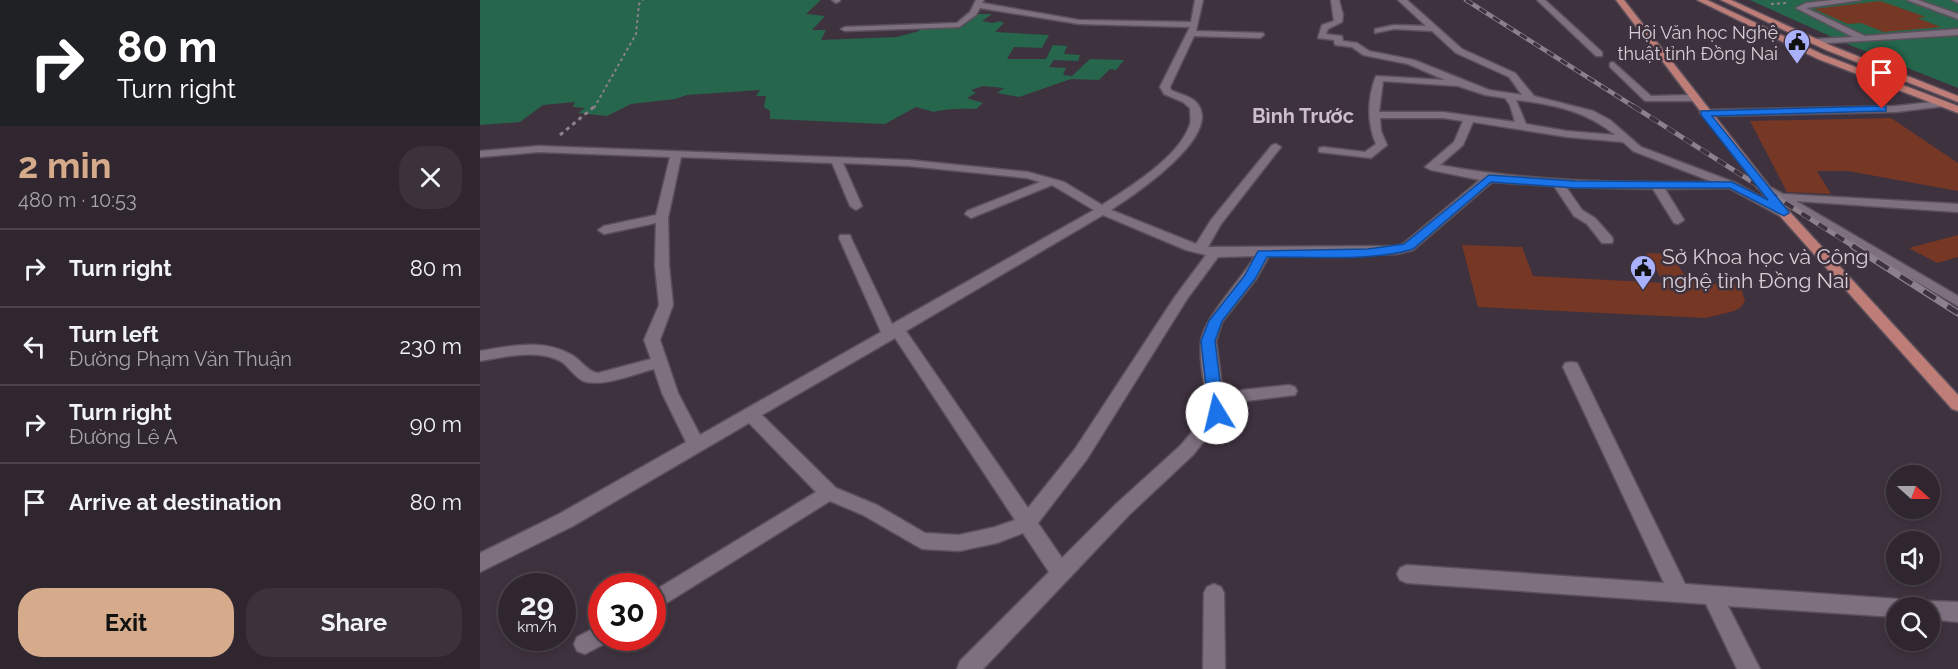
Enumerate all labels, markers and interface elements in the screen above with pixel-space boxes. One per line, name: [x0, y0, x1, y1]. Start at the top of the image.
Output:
place label: Hội Văn học Nghệ thuật tỉnh Đồng Nai: [1617, 22, 1778, 64]
text: 80 m: [117, 23, 217, 72]
icon: right: [18, 24, 96, 102]
public building icon: Hội Văn học Nghệ thuật tỉnh Đồng Nai: [1782, 27, 1812, 65]
pin: [1856, 47, 1907, 109]
icon: arrive: [1865, 56, 1898, 89]
text: Turn right: [117, 73, 236, 104]
district label: Bình Trước: [1252, 104, 1354, 128]
text: 2 min: [18, 144, 111, 186]
button: close: [399, 146, 462, 209]
text: 480 m · 10:53: [18, 188, 137, 212]
place label: Sở Khoa học và Công nghệ tỉnh Đồng Nai: [1662, 244, 1869, 293]
icon: right: [18, 252, 51, 285]
public building icon: Sở Khoa học và Công nghệ tỉnh Đồng Nai: [1628, 253, 1658, 291]
text: Turn right: [69, 255, 172, 281]
text: 80 m: [410, 255, 462, 281]
text: Turn left: [69, 321, 159, 347]
icon: left: [18, 330, 51, 363]
text: 230 m: [399, 333, 462, 359]
text: Đường Phạm Văn Thuận: [69, 347, 292, 371]
position arrow: [1185, 381, 1249, 445]
text: Turn right: [69, 399, 172, 425]
icon: right: [18, 408, 51, 441]
text: 90 m: [410, 411, 462, 437]
text: Đường Lê A: [69, 425, 178, 449]
north arrow: [1886, 465, 1940, 519]
map controls: [1886, 465, 1940, 651]
icon: arrive: [18, 486, 51, 519]
text: Arrive at destination: [69, 489, 282, 515]
text: 80 m: [410, 489, 462, 515]
button: sound: [1886, 531, 1940, 585]
speed limit sign: 30: [588, 573, 666, 651]
text: 29: [520, 587, 554, 622]
button: Exit: [18, 588, 234, 657]
button: Share: [246, 588, 462, 657]
button: search: [1886, 597, 1940, 651]
text: km/h: [517, 618, 557, 636]

